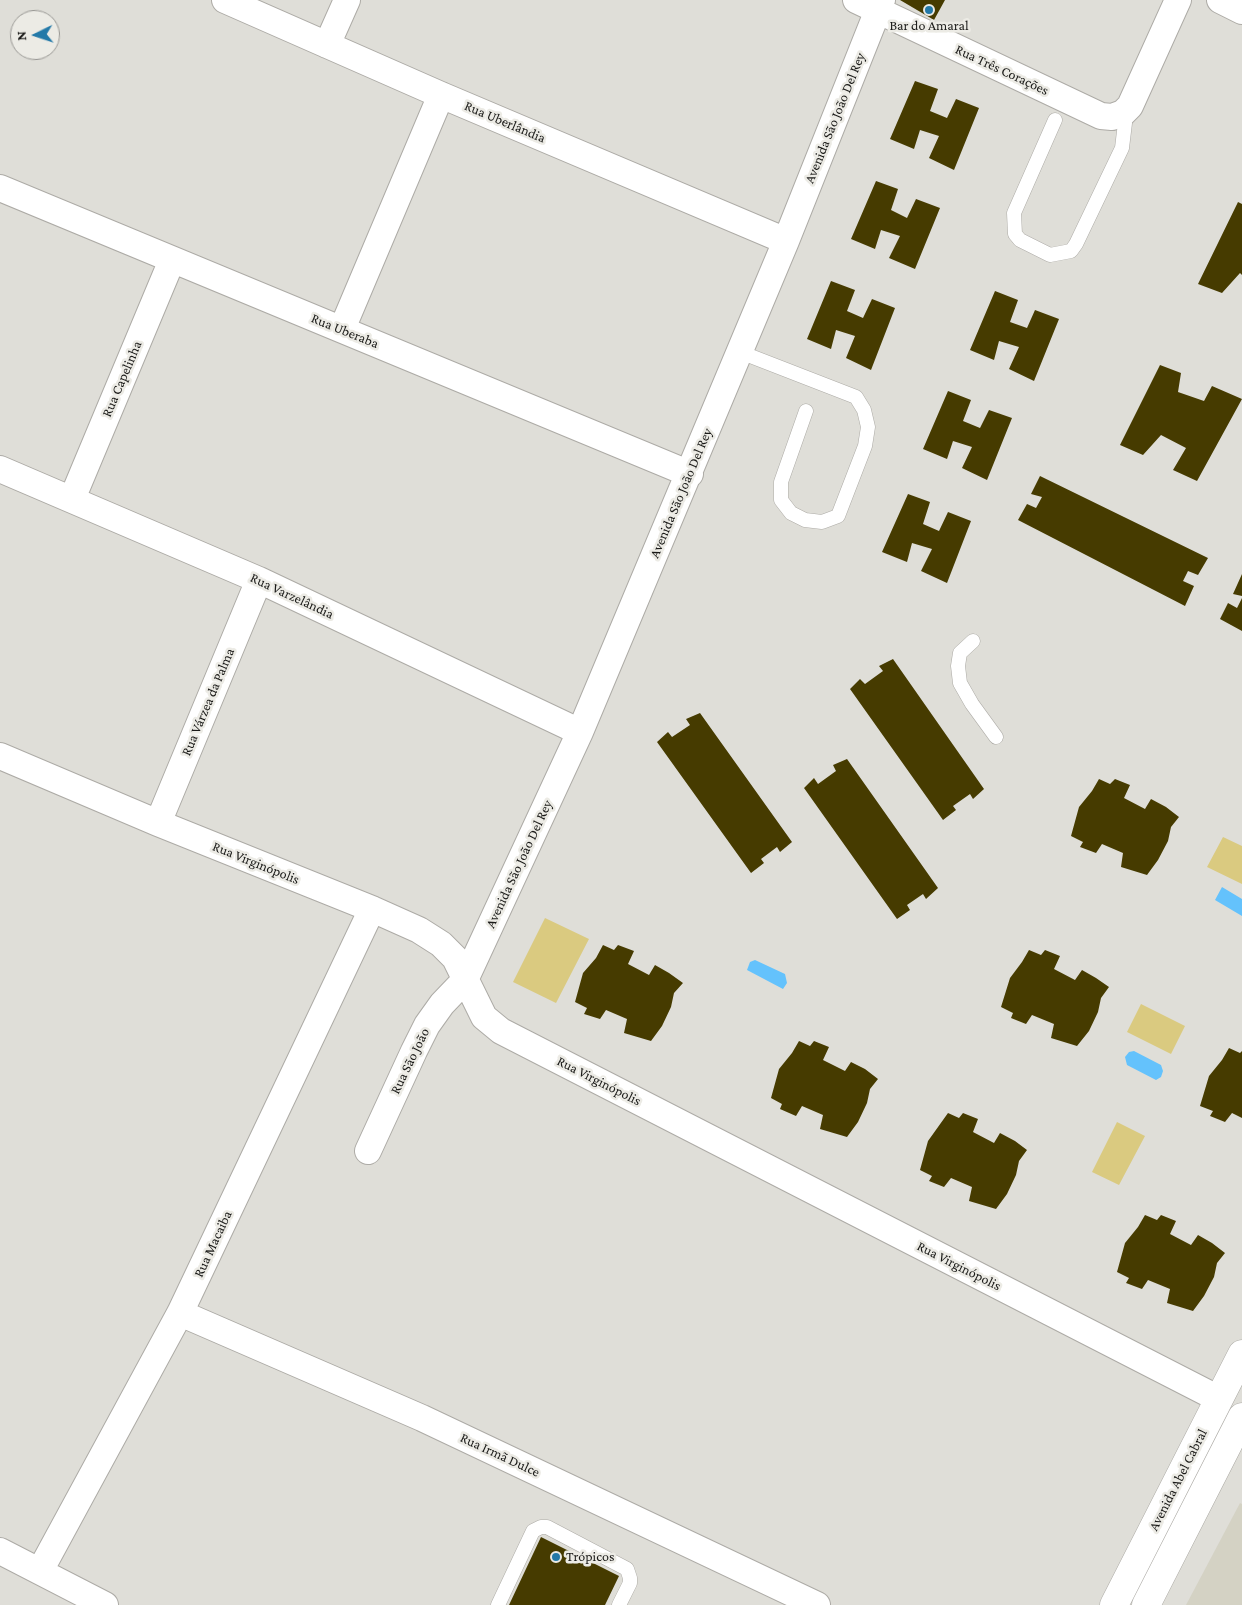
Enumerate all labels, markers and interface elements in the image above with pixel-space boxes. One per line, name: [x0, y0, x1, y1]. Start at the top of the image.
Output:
marker: Bar do Amaral: [923, 4, 935, 16]
north arrow: [10, 10, 60, 60]
place label: Bar do Amaral: [889, 18, 969, 34]
text: N: [13, 31, 29, 41]
street label: Rua Três Corações: [953, 41, 1051, 99]
street label: Avenida São João Del Rey: [801, 50, 869, 186]
street label: Rua Uberlândia: [462, 97, 548, 147]
street label: Rua Uberaba: [309, 310, 381, 352]
street label: Rua Capelinha: [98, 338, 146, 420]
street label: Avenida São João Del Rey: [646, 426, 716, 560]
street label: Rua Varzelândia: [248, 569, 336, 623]
street label: Rua Várzea da Palma: [178, 646, 238, 758]
street label: Avenida São João Del Rey: [482, 797, 556, 931]
street label: Rua Virginópolis: [210, 838, 302, 888]
street label: Rua São João: [387, 1025, 433, 1097]
street label: Rua Virginópolis: [554, 1053, 644, 1109]
street label: Rua Macaiba: [190, 1208, 236, 1280]
street label: Rua Virginópolis: [914, 1238, 1004, 1294]
street label: Avenida Abel Cabral: [1145, 1426, 1211, 1534]
street label: Rua Irmã Dulce: [457, 1429, 543, 1481]
place label: Trópicos: [566, 1549, 614, 1565]
marker: Trópicos: [550, 1551, 562, 1563]

